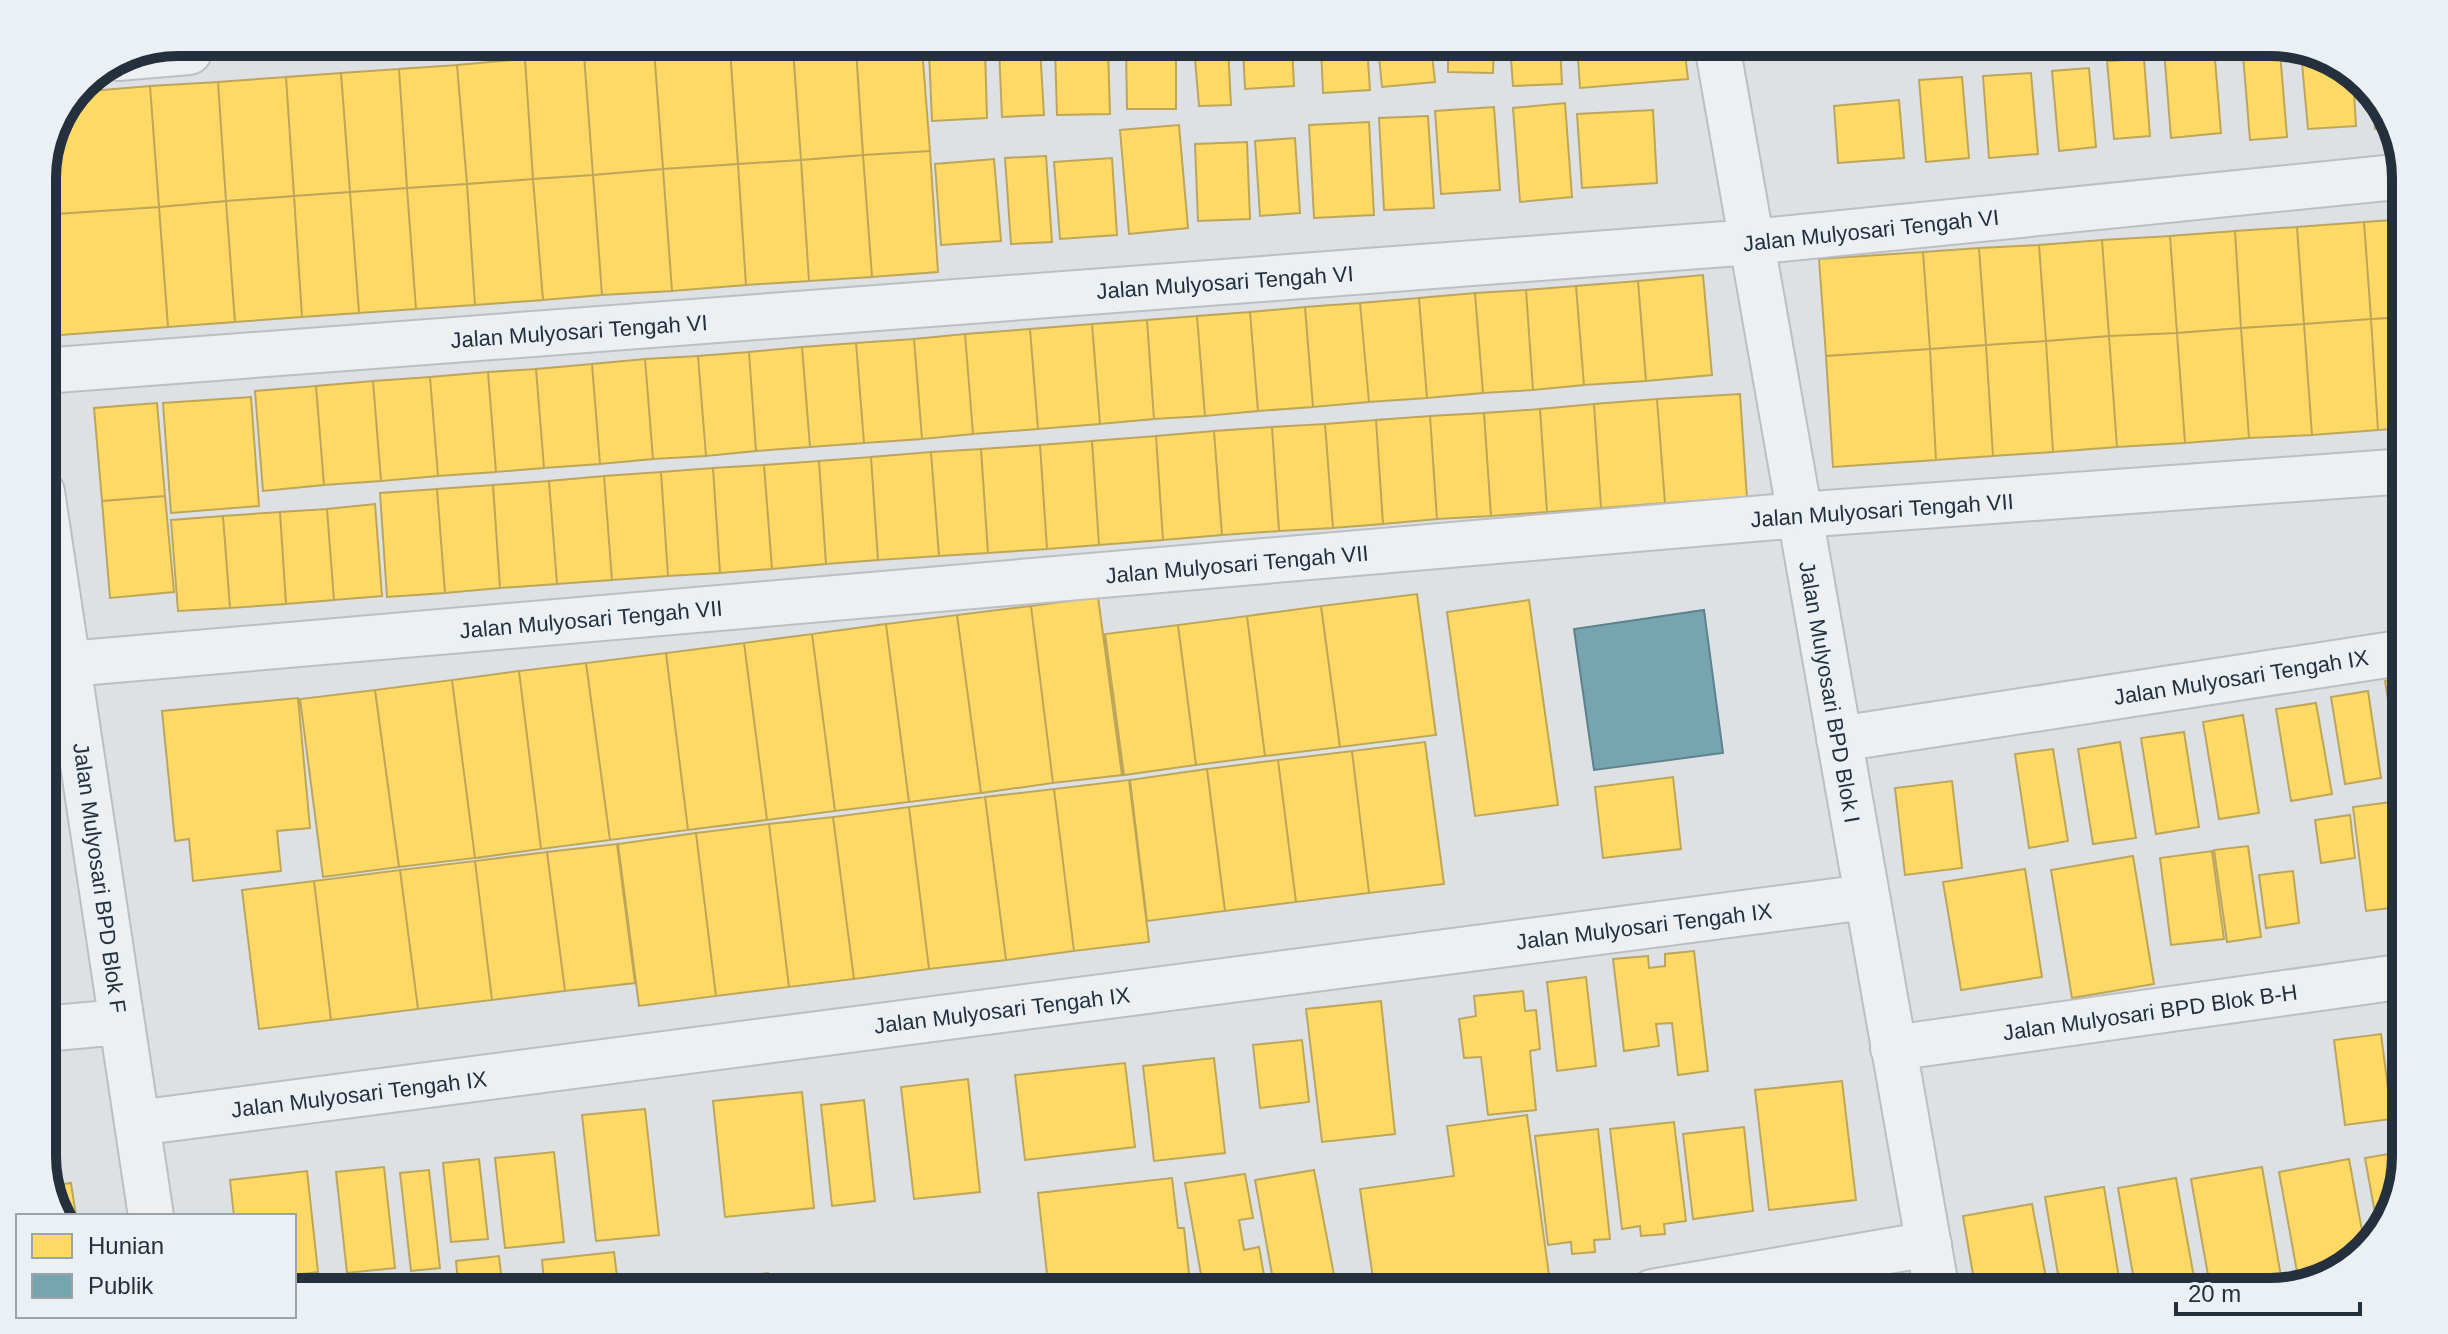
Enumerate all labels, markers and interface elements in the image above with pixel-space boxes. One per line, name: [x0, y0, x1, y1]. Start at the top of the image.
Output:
street label: Jalan Mulyosari Tengah VI: [1742, 205, 2000, 256]
street label: Jalan Mulyosari Tengah VI: [1096, 261, 1354, 304]
street label: Jalan Mulyosari Tengah VI: [450, 310, 708, 353]
street label: Jalan Mulyosari Tengah VII: [1750, 489, 2014, 532]
street label: Jalan Mulyosari Tengah VII: [1105, 541, 1370, 588]
street label: Jalan Mulyosari BPD Blok I: [1794, 559, 1865, 825]
street label: Jalan Mulyosari Tengah VII: [459, 596, 724, 643]
street label: Jalan Mulyosari Tengah IX: [2112, 645, 2371, 710]
street label: Jalan Mulyosari BPD Blok F: [68, 741, 131, 1015]
street label: Jalan Mulyosari Tengah IX: [1515, 898, 1774, 955]
street label: Jalan Mulyosari BPD Blok B-H: [2001, 979, 2299, 1046]
street label: Jalan Mulyosari Tengah IX: [873, 982, 1132, 1039]
street label: Jalan Mulyosari Tengah IX: [230, 1066, 489, 1123]
legend: [16, 1214, 296, 1318]
text: Hunian: [88, 1232, 164, 1259]
scale bar: [2176, 1266, 2360, 1316]
text: Publik: [88, 1272, 154, 1299]
text: 20 m: [2188, 1280, 2241, 1307]

